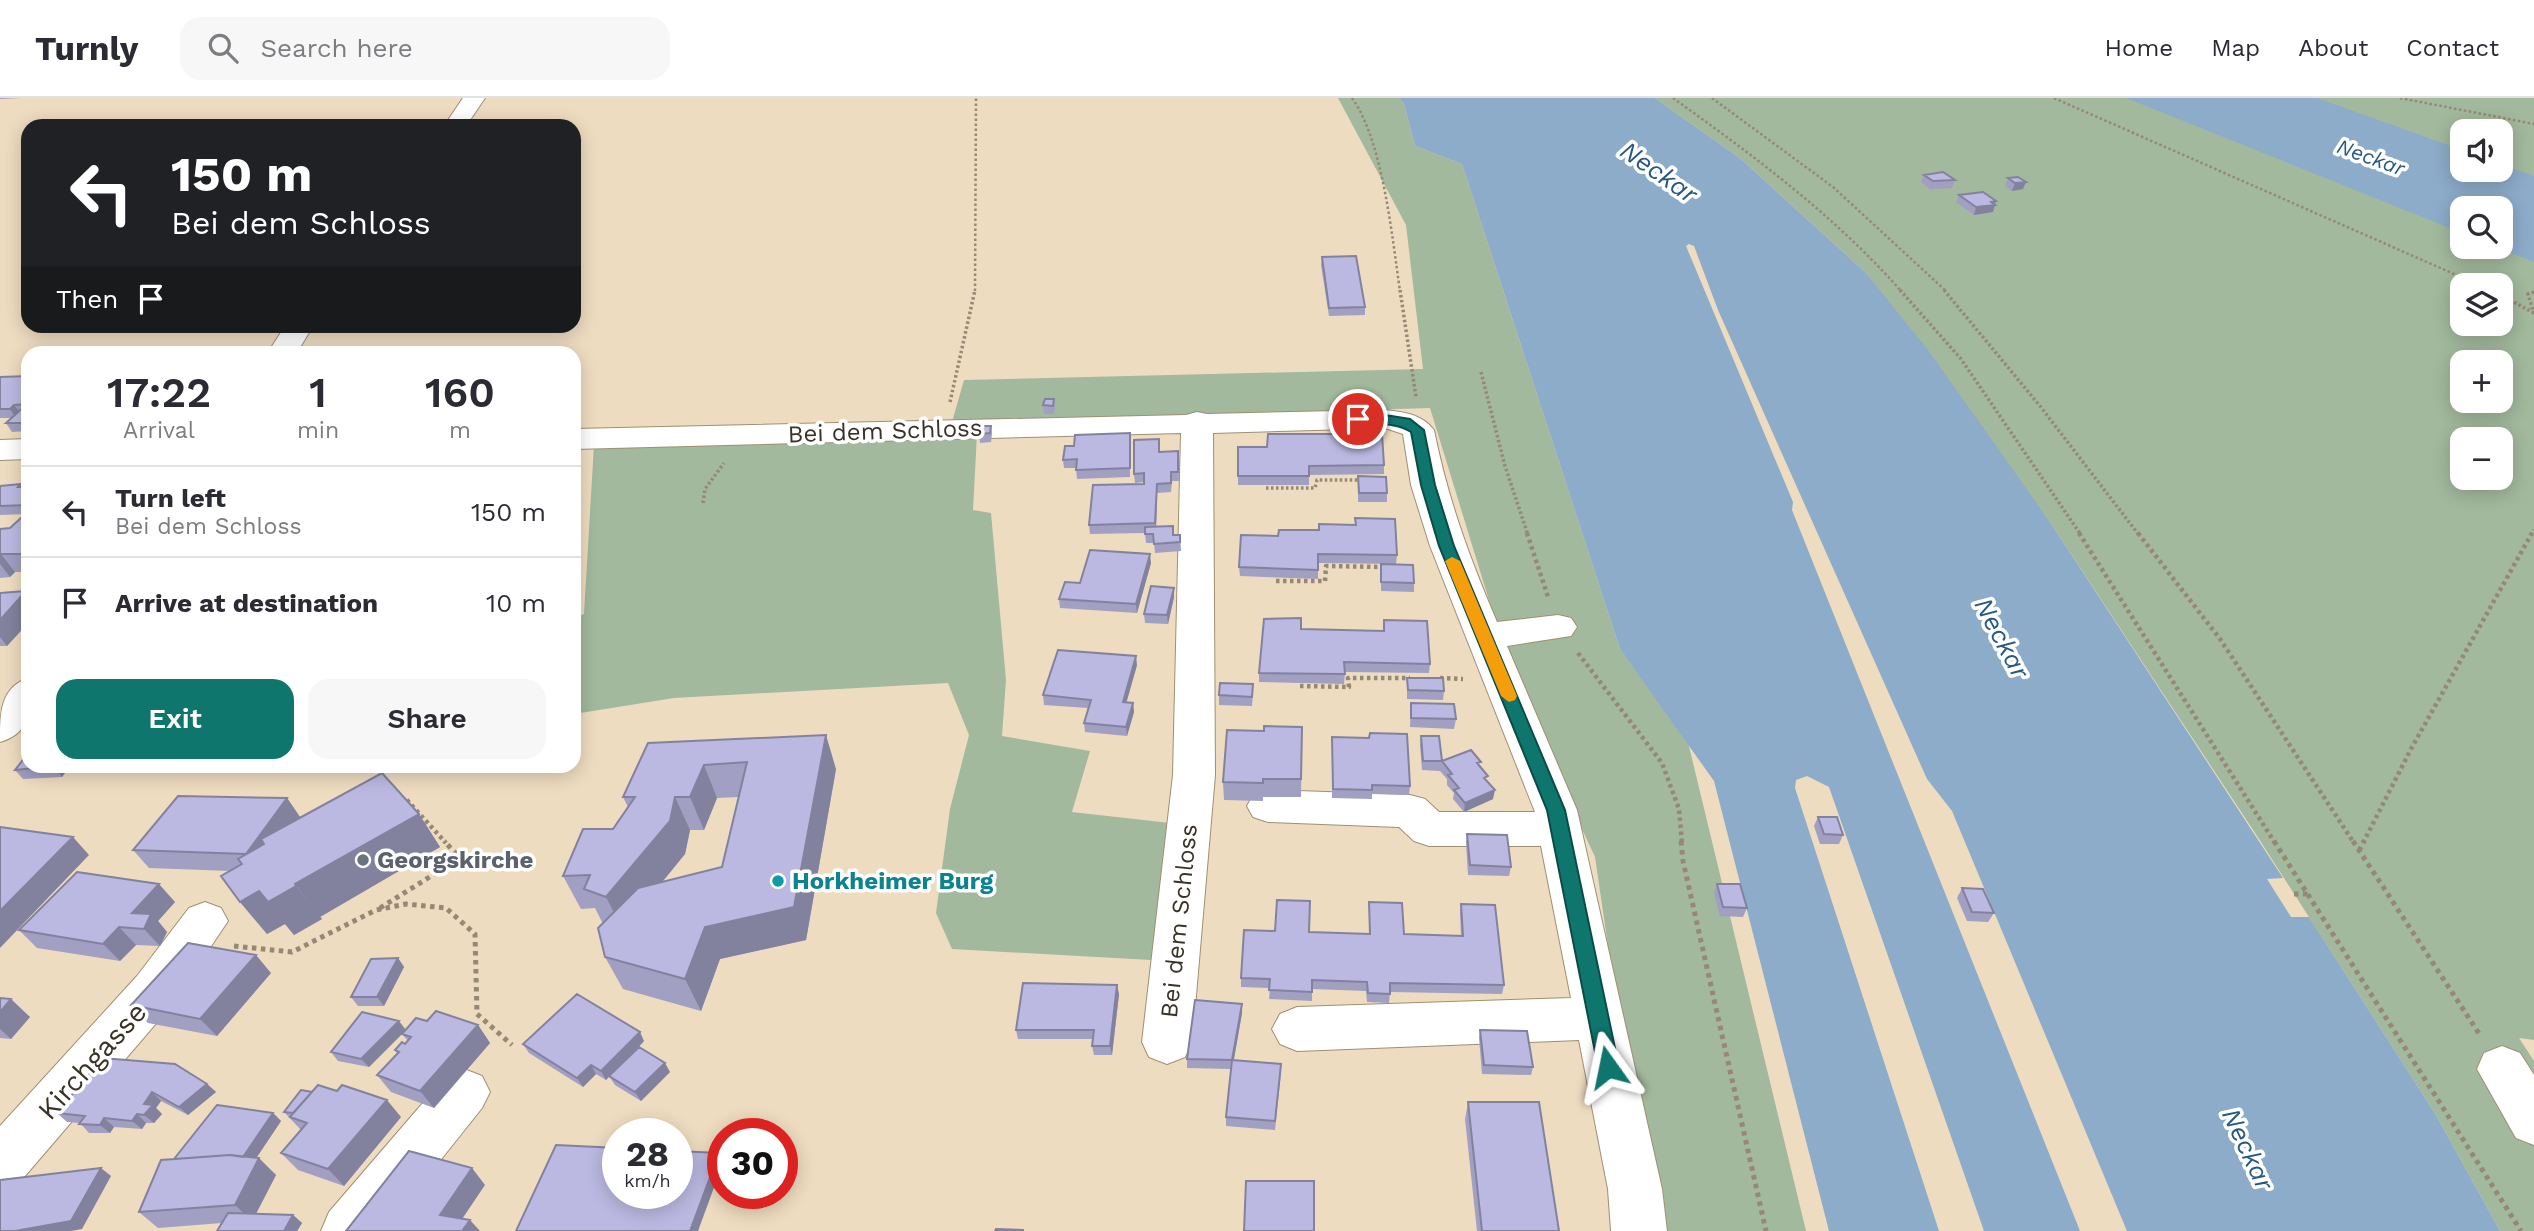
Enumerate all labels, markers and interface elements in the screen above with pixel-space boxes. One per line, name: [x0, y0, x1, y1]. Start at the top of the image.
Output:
search box: [180, 17, 670, 80]
text: Turnly: [35, 29, 138, 68]
icon: search: [204, 29, 242, 67]
text: Search here: [260, 33, 413, 63]
text: Home: [2105, 34, 2173, 62]
text: Map: [2211, 34, 2260, 62]
text: About: [2298, 34, 2368, 62]
text: Contact: [2406, 34, 2499, 62]
map controls: [2450, 119, 2513, 490]
button: sound: [2450, 119, 2513, 182]
water label: Neckar: [2334, 133, 2409, 181]
water label: Neckar: [1615, 135, 1704, 210]
text: 150 m: [171, 145, 312, 203]
icon: left: [56, 147, 147, 238]
button: search: [2450, 196, 2513, 259]
text: Bei dem Schloss: [171, 204, 431, 242]
button: layers: [2450, 273, 2513, 336]
icon: arrive: [132, 280, 170, 318]
text: Then: [56, 284, 118, 314]
button: +: [2450, 350, 2513, 413]
text: 17:22: [107, 368, 211, 417]
text: 1: [309, 368, 327, 417]
text: 160: [425, 368, 495, 417]
pin: [1328, 389, 1388, 449]
icon: arrive: [1339, 400, 1377, 438]
street label: Bei dem Schloss: [787, 414, 983, 448]
text: Arrival: [123, 417, 195, 444]
text: min: [297, 417, 339, 444]
text: m: [449, 417, 471, 444]
button: −: [2450, 427, 2513, 490]
text: Turn left: [115, 483, 226, 513]
icon: left: [56, 493, 94, 531]
text: 150 m: [471, 497, 546, 527]
text: Bei dem Schloss: [115, 513, 302, 540]
icon: arrive: [56, 584, 94, 622]
text: Arrive at destination: [115, 588, 378, 618]
text: 10 m: [486, 588, 546, 618]
water label: Neckar: [1968, 593, 2036, 684]
button: Exit: [56, 679, 294, 759]
button: Share: [308, 679, 546, 759]
street label: Bei dem Schloss: [1155, 823, 1203, 1019]
place label: Georgskirche: [377, 846, 534, 874]
marker: Georgskirche: [355, 852, 371, 868]
place label: Horkheimer Burg: [792, 867, 994, 895]
marker: Horkheimer Burg: [770, 873, 786, 889]
street label: Kirchgasse: [31, 996, 153, 1126]
position arrow: [1571, 1030, 1645, 1104]
water label: Neckar: [2216, 1103, 2280, 1196]
speed limit sign: 30: [707, 1118, 798, 1209]
text: 28: [626, 1133, 669, 1175]
text: km/h: [624, 1170, 671, 1191]

